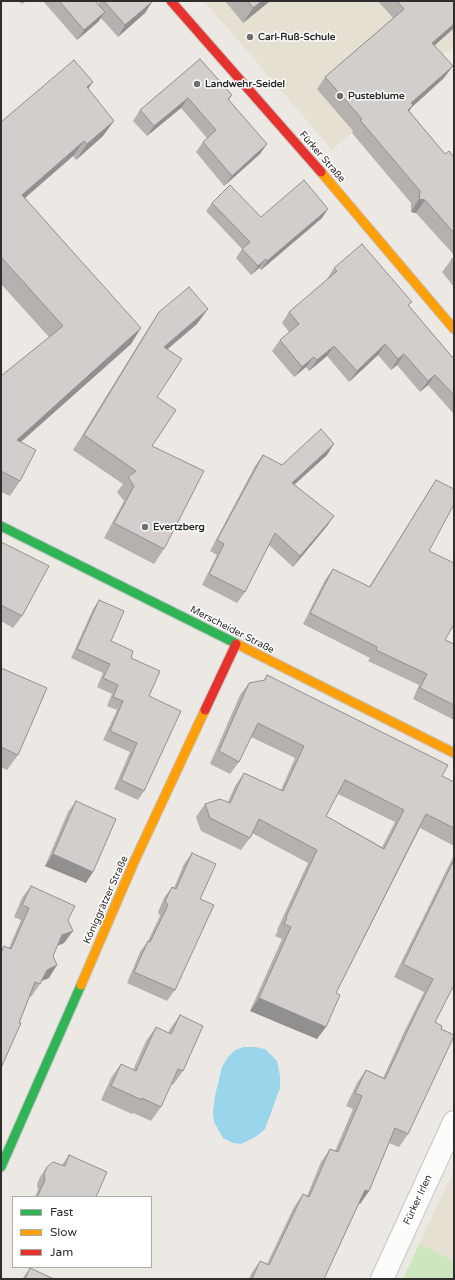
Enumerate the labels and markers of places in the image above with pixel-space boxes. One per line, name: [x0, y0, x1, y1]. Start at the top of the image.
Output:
place label: Carl-Ruß-Schule: [258, 31, 335, 43]
marker: Carl-Ruß-Schule: [245, 32, 255, 42]
place label: Landwehr-Seidel: [205, 78, 285, 90]
marker: Landwehr-Seidel: [192, 79, 202, 89]
place label: Pusteblume: [348, 90, 405, 102]
marker: Pusteblume: [335, 91, 345, 101]
place label: Evertzberg: [153, 521, 205, 533]
marker: Evertzberg: [140, 522, 150, 532]

